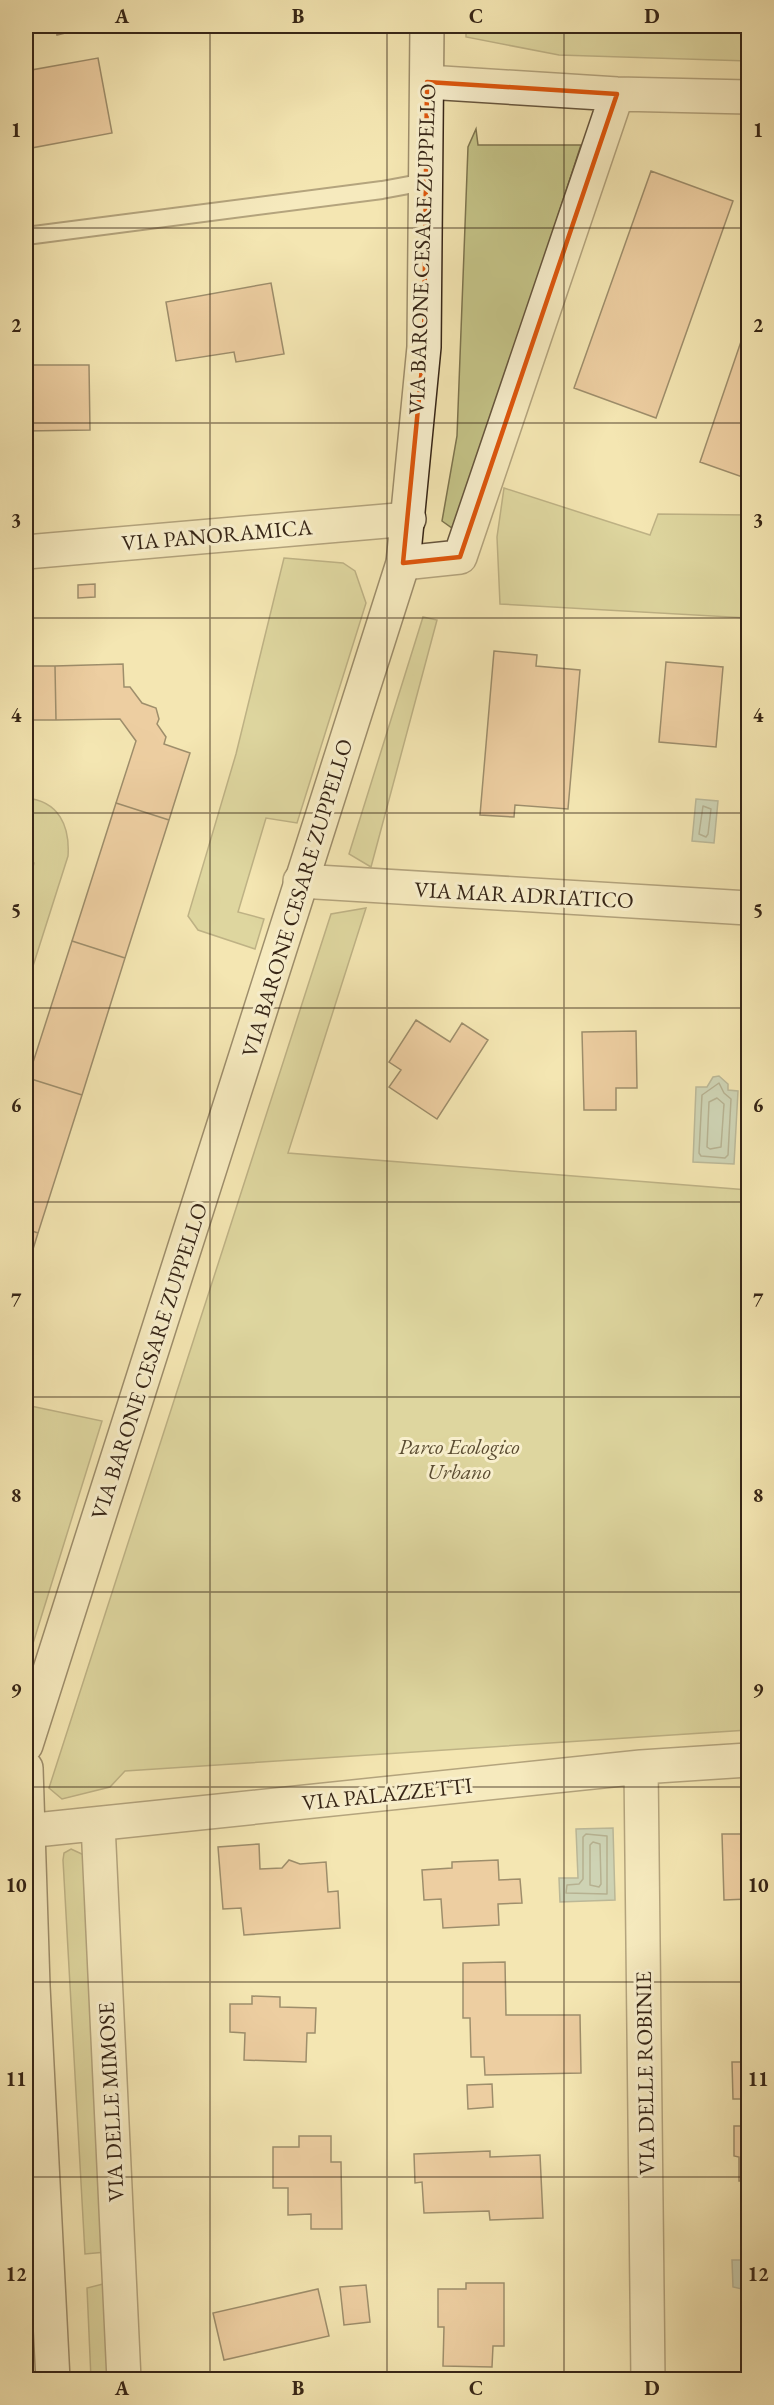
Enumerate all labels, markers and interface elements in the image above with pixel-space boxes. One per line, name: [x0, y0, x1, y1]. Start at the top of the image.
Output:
text: A: [114, 3, 130, 29]
text: B: [292, 3, 304, 29]
text: C: [469, 3, 483, 29]
text: D: [644, 3, 660, 29]
street label: VIA BARONE CESARE ZUPPELLO: [402, 83, 442, 415]
text: 1: [11, 117, 21, 143]
text: 1: [753, 117, 763, 143]
text: 2: [11, 312, 22, 338]
text: 2: [753, 312, 764, 338]
text: 3: [11, 507, 21, 533]
text: 3: [753, 507, 763, 533]
street label: VIA PANORAMICA: [120, 512, 314, 558]
text: 4: [11, 702, 22, 728]
text: 4: [753, 702, 764, 728]
street label: VIA BARONE CESARE ZUPPELLO: [235, 735, 359, 1061]
street label: VIA MAR ADRIATICO: [414, 875, 634, 915]
text: 5: [11, 897, 21, 923]
text: 5: [753, 897, 763, 923]
text: 6: [11, 1092, 22, 1118]
text: 6: [753, 1092, 764, 1118]
street label: VIA BARONE CESARE ZUPPELLO: [84, 1199, 214, 1523]
text: 7: [11, 1287, 22, 1313]
text: 7: [753, 1287, 764, 1313]
park label: Parco Ecologico Urbano: [398, 1432, 520, 1486]
text: 8: [11, 1482, 21, 1508]
text: 8: [753, 1482, 763, 1508]
text: 9: [11, 1677, 22, 1703]
text: 9: [753, 1677, 764, 1703]
street label: VIA PALAZZETTI: [300, 1771, 474, 1817]
text: 10: [5, 1872, 27, 1898]
text: 10: [747, 1872, 769, 1898]
street label: VIA DELLE ROBINIE: [629, 1971, 661, 2175]
street label: VIA DELLE MIMOSE: [91, 2001, 131, 2203]
text: 11: [5, 2066, 27, 2092]
text: 11: [747, 2066, 769, 2092]
text: 12: [5, 2261, 27, 2287]
text: 12: [747, 2261, 769, 2287]
text: A: [114, 2375, 130, 2401]
text: B: [292, 2375, 304, 2401]
text: C: [469, 2375, 483, 2401]
text: D: [644, 2375, 660, 2401]

